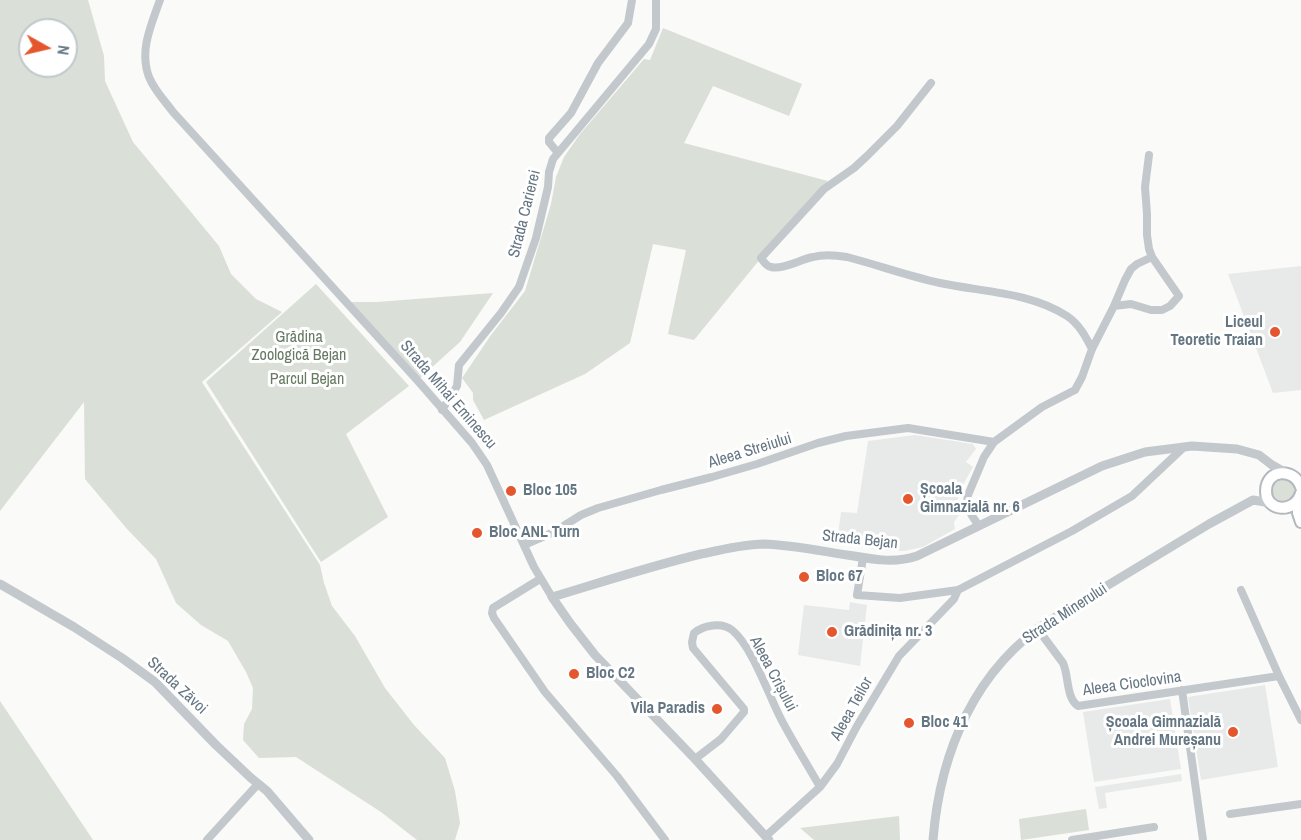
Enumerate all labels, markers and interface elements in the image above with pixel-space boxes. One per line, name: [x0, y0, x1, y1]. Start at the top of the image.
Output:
north arrow: [18, 18, 78, 78]
text: N: [52, 44, 75, 56]
street label: Strada Carierei: [505, 168, 545, 260]
place label: Liceul Teoretic Traian: [1171, 313, 1263, 351]
marker: Liceul Teoretic Traian: [1268, 325, 1282, 339]
park label: Grădina Zoologică Bejan: [252, 328, 346, 366]
street label: Strada Mihai Eminescu: [396, 337, 500, 453]
park label: Parcul Bejan: [270, 370, 344, 390]
street label: Aleea Streiului: [706, 429, 794, 473]
place label: Școala Gimnazială nr. 6: [920, 480, 1020, 518]
place label: Bloc 105: [523, 481, 577, 501]
marker: Bloc 105: [504, 484, 518, 498]
marker: Școala Gimnazială nr. 6: [901, 492, 915, 506]
place label: Bloc ANL Turn: [489, 523, 580, 543]
marker: Bloc ANL Turn: [470, 526, 484, 540]
street label: Strada Bejan: [821, 526, 899, 554]
place label: Bloc 67: [816, 567, 863, 587]
marker: Bloc 67: [797, 570, 811, 584]
street label: Strada Minerului: [1019, 580, 1111, 648]
place label: Grădinița nr. 3: [844, 622, 932, 642]
marker: Grădinița nr. 3: [825, 625, 839, 639]
street label: Aleea Crișului: [745, 633, 801, 715]
street label: Strada Zăvoi: [143, 653, 211, 719]
place label: Bloc C2: [586, 664, 635, 684]
marker: Bloc C2: [567, 667, 581, 681]
street label: Aleea Cioclovina: [1082, 668, 1182, 700]
street label: Aleea Teilor: [827, 674, 877, 744]
place label: Vila Paradis: [631, 699, 705, 719]
marker: Vila Paradis: [710, 702, 724, 716]
place label: Bloc 41: [921, 713, 968, 733]
place label: Școala Gimnazială Andrei Mureșanu: [1106, 713, 1221, 751]
marker: Bloc 41: [902, 716, 916, 730]
marker: Școala Gimnazială Andrei Mureșanu: [1226, 725, 1240, 739]

